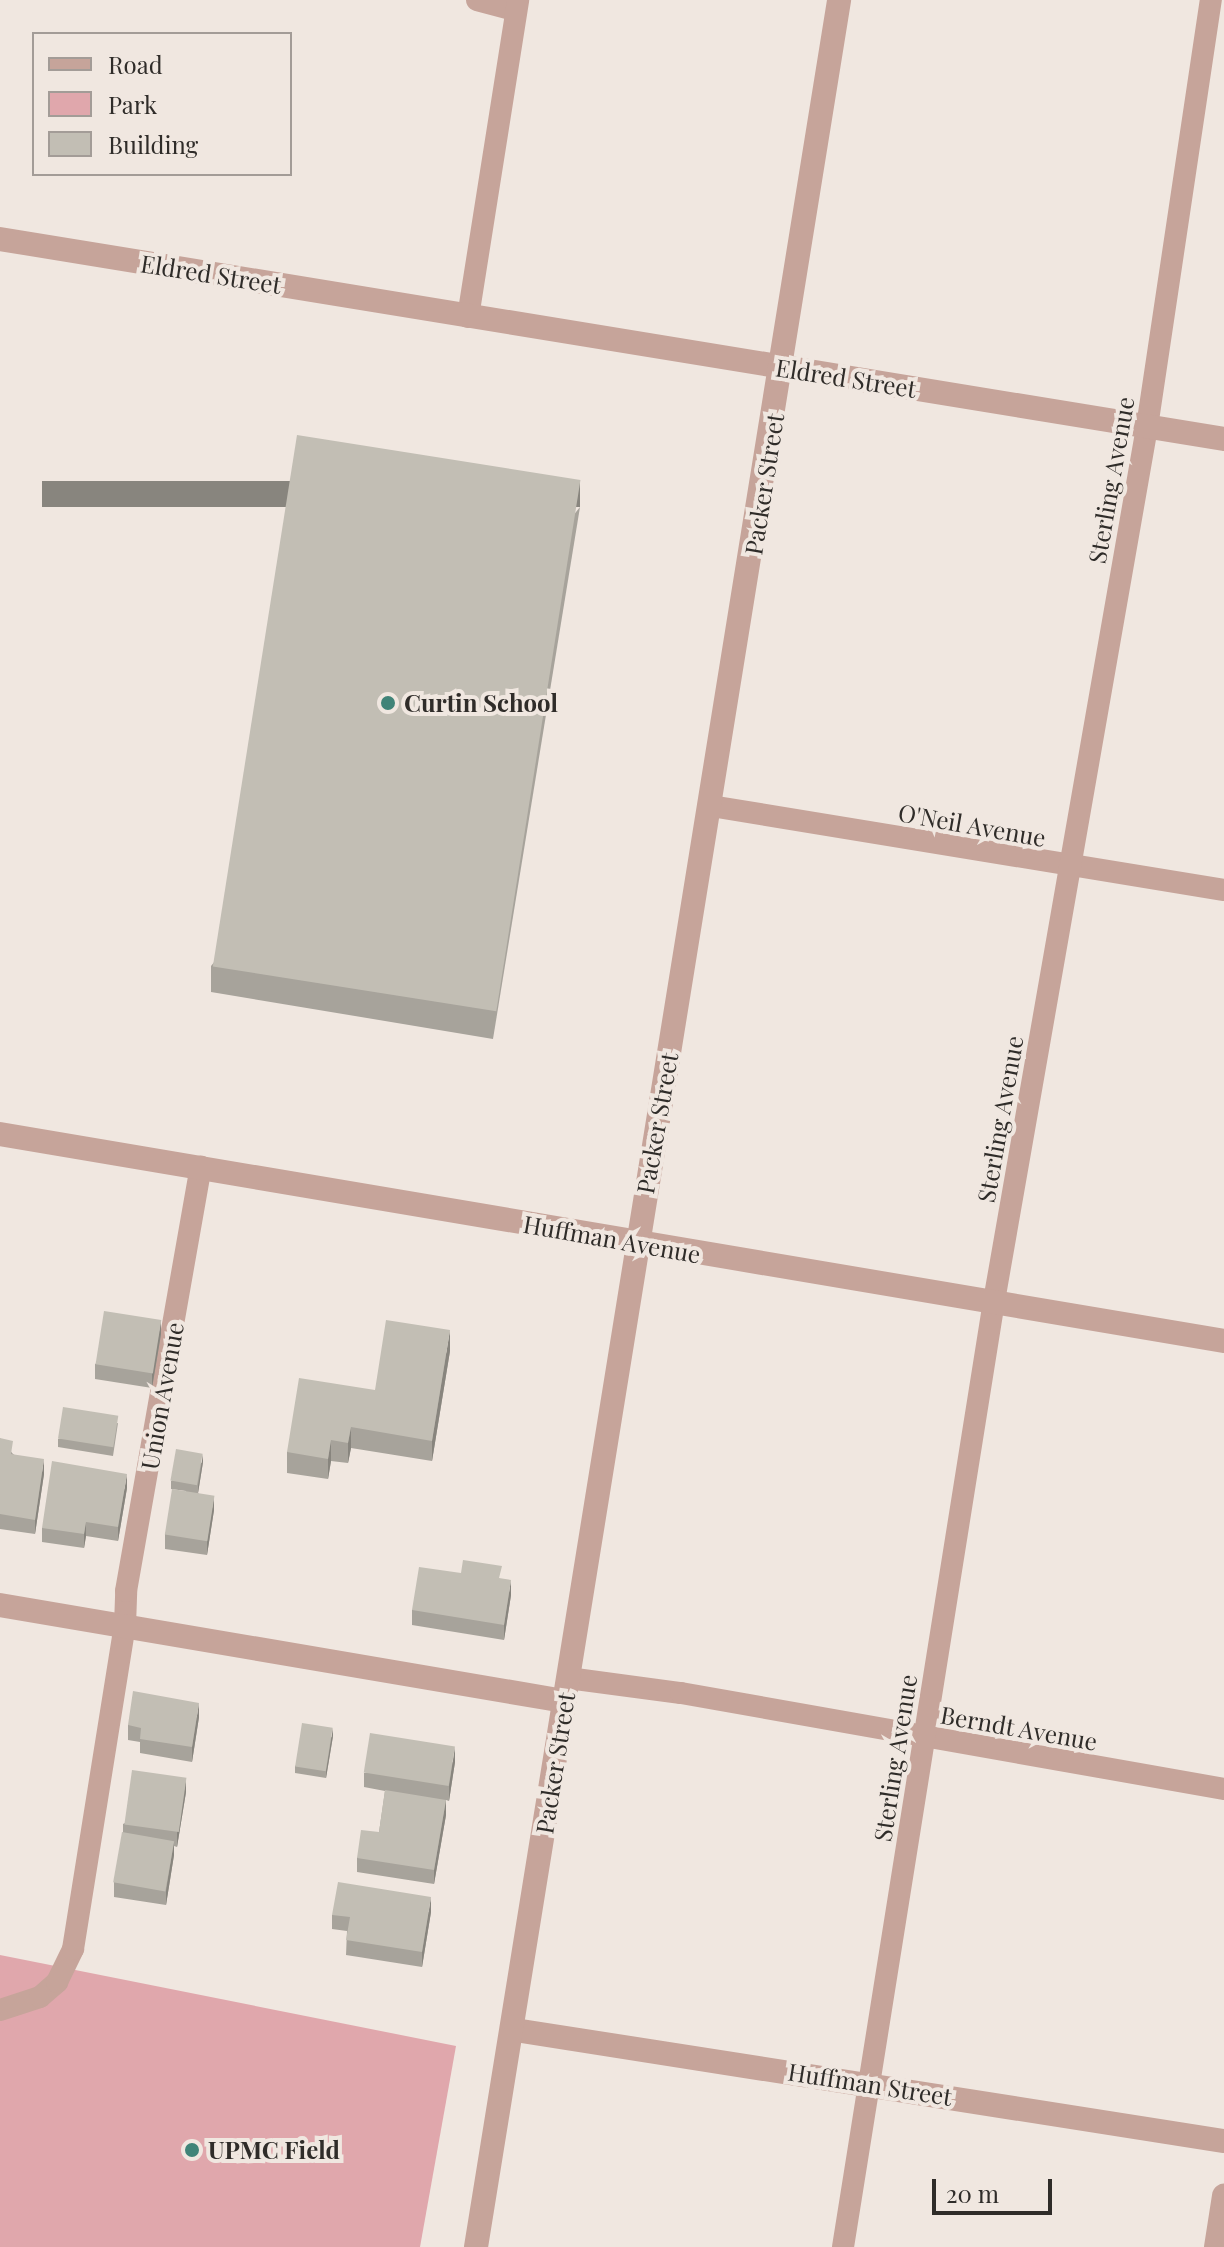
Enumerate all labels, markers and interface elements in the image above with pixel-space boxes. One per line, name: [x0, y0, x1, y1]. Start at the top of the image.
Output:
legend: [32, 32, 292, 176]
text: Road: [108, 48, 163, 80]
text: Park: [108, 88, 157, 120]
text: Building: [108, 128, 198, 160]
street label: Eldred Street: [139, 249, 283, 299]
street label: Eldred Street: [774, 353, 918, 403]
street label: Sterling Avenue: [1082, 394, 1140, 566]
street label: Packer Street: [739, 411, 789, 557]
place label: Curtin School: [404, 689, 558, 717]
marker: Curtin School: [379, 694, 397, 712]
street label: O'Neil Avenue: [896, 798, 1048, 852]
street label: Sterling Avenue: [971, 1033, 1029, 1205]
street label: Packer Street: [630, 1050, 684, 1196]
street label: Huffman Avenue: [521, 1209, 703, 1269]
street label: Union Avenue: [135, 1320, 189, 1472]
street label: Sterling Avenue: [868, 1672, 922, 1844]
street label: Packer Street: [530, 1690, 580, 1836]
street label: Berndt Avenue: [938, 1700, 1100, 1756]
street label: Huffman Street: [786, 2057, 954, 2111]
place label: UPMC Field: [208, 2136, 340, 2164]
marker: UPMC Field: [183, 2141, 201, 2159]
scale bar: [936, 2163, 1056, 2213]
text: 20 m: [946, 2177, 999, 2209]

